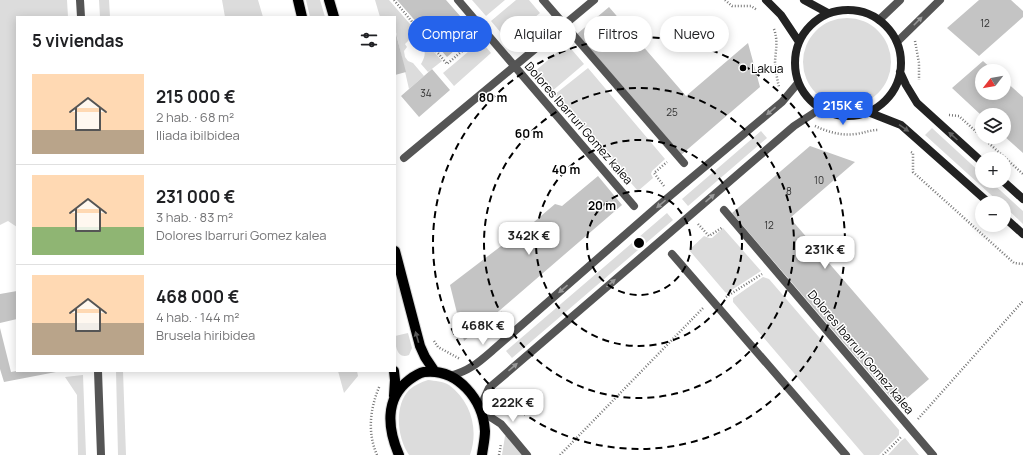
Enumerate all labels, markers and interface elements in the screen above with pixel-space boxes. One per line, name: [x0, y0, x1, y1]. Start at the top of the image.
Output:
chip: Comprar: [408, 16, 492, 52]
chip: Alquilar: [500, 16, 576, 52]
chip: Filtros: [584, 16, 652, 52]
chip: Nuevo: [660, 16, 729, 52]
one-way arrow: [913, 16, 923, 26]
house number: 12: [980, 16, 990, 30]
text: 5 viviendas: [32, 29, 124, 52]
icon: filters: [358, 29, 380, 51]
street label: Dolores Ibarruri Gomez kalea: [521, 58, 637, 188]
place label: Lakua: [751, 60, 784, 77]
marker: Lakua: [738, 63, 748, 73]
north arrow: [975, 64, 1011, 100]
map controls: [975, 64, 1011, 232]
text: 215 000 €: [156, 85, 236, 108]
house number: 34: [420, 86, 432, 100]
text: 80 m: [479, 89, 507, 106]
icon: home: [64, 90, 112, 138]
pin: 215K €: [810, 92, 876, 126]
text: 215K €: [823, 96, 863, 114]
house number: 25: [666, 105, 678, 119]
one-way arrow: [766, 106, 777, 115]
text: 2 hab. · 68 m²: [156, 108, 234, 126]
button: layers: [975, 108, 1011, 144]
one-way arrow: [898, 124, 909, 132]
text: 60 m: [515, 125, 543, 142]
text: Iliada ibilbidea: [156, 126, 240, 144]
one-way arrow: [948, 132, 958, 141]
button: +: [975, 152, 1011, 188]
text: 40 m: [552, 161, 580, 178]
house number: 10: [814, 173, 824, 187]
house number: 8: [786, 184, 792, 198]
text: 231 000 €: [156, 185, 235, 208]
icon: home: [64, 191, 112, 239]
one-way arrow: [705, 194, 715, 203]
button: −: [975, 196, 1011, 232]
text: 20 m: [588, 197, 616, 214]
one-way arrow: [656, 199, 666, 208]
text: 3 hab. · 83 m²: [156, 208, 233, 226]
house number: 12: [764, 218, 774, 232]
pin: 342K €: [496, 222, 562, 256]
text: Dolores Ibarruri Gomez kalea: [156, 226, 326, 244]
text: 342K €: [508, 226, 550, 244]
centre of rings: [632, 236, 646, 250]
pin: 231K €: [792, 236, 858, 270]
text: 231K €: [805, 240, 845, 258]
one-way arrow: [606, 278, 617, 287]
text: 468 000 €: [156, 285, 239, 308]
one-way arrow: [558, 285, 568, 294]
street label: Dolores Ibarruri Gomez kalea: [804, 286, 918, 418]
icon: home: [64, 291, 112, 339]
text: 4 hab. · 144 m²: [156, 308, 239, 326]
pin: 468K €: [450, 312, 516, 346]
text: 468K €: [461, 316, 505, 334]
text: Brusela hiribidea: [156, 326, 255, 344]
one-way arrow: [414, 331, 420, 343]
one-way arrow: [507, 363, 518, 372]
pin: 222K €: [480, 389, 546, 423]
text: 222K €: [492, 393, 534, 411]

